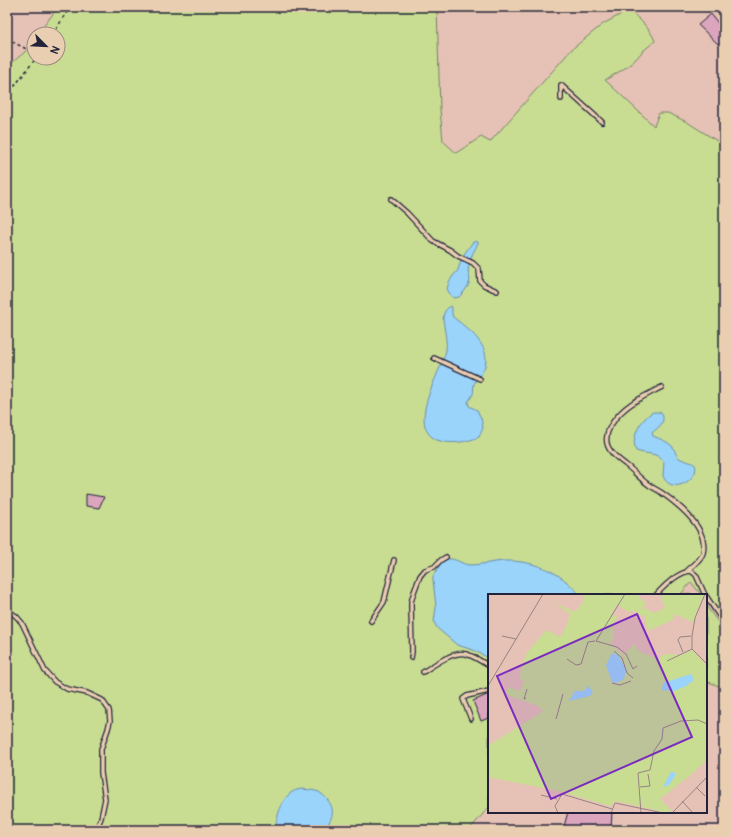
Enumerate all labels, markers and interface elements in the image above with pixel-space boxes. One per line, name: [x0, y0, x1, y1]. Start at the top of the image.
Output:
north arrow: [26, 26, 66, 66]
text: N: [47, 44, 62, 56]
inset map: [488, 594, 707, 813]

